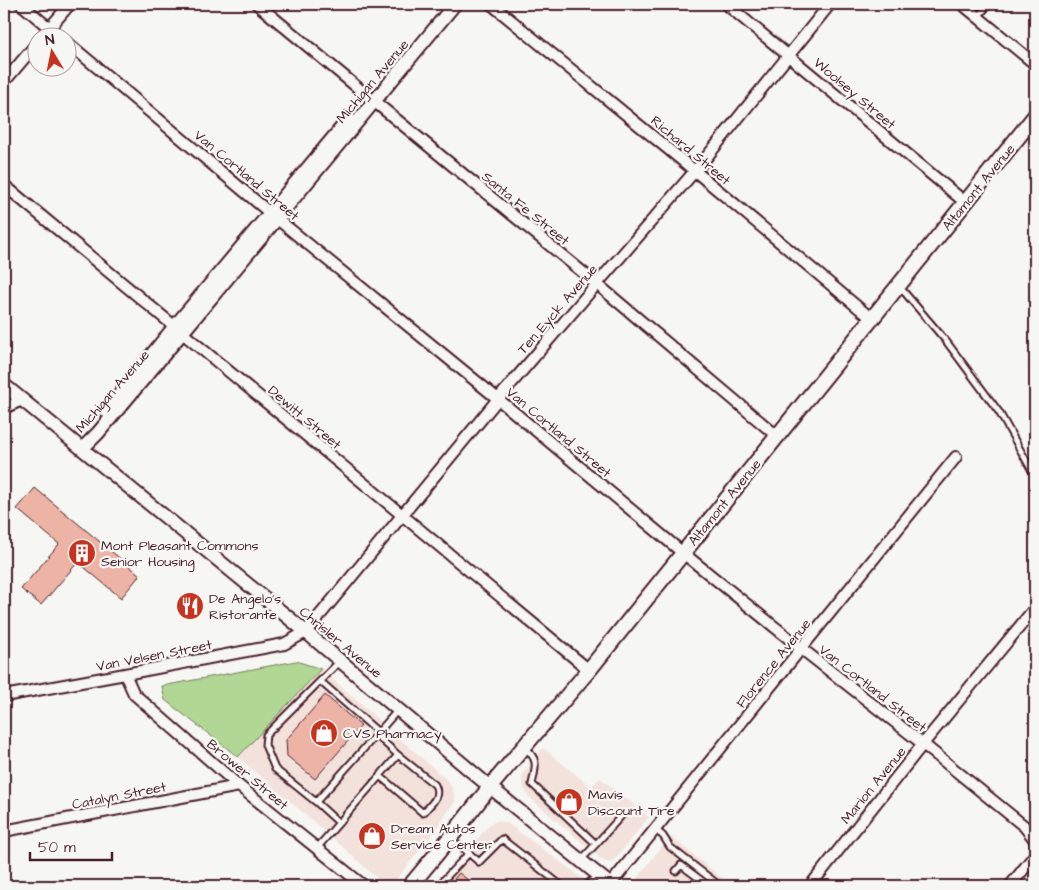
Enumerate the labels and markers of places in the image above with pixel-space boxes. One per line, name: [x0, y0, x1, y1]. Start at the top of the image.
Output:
place label: Mont Pleasant Commons Senior Housing: [101, 536, 258, 572]
building icon: Mont Pleasant Commons Senior Housing: [67, 538, 97, 568]
place label: De Angelo's Ristorante: [209, 589, 281, 625]
restaurant icon: De Angelo's Ristorante: [175, 591, 205, 621]
shop icon: CVS Pharmacy: [309, 718, 339, 748]
place label: CVS Pharmacy: [343, 724, 442, 744]
place label: Mavis Discount Tire: [588, 785, 675, 821]
shop icon: Mavis Discount Tire: [554, 787, 584, 817]
place label: Dream Autos Service Center: [391, 819, 492, 855]
shop icon: Dream Autos Service Center: [357, 821, 387, 851]

